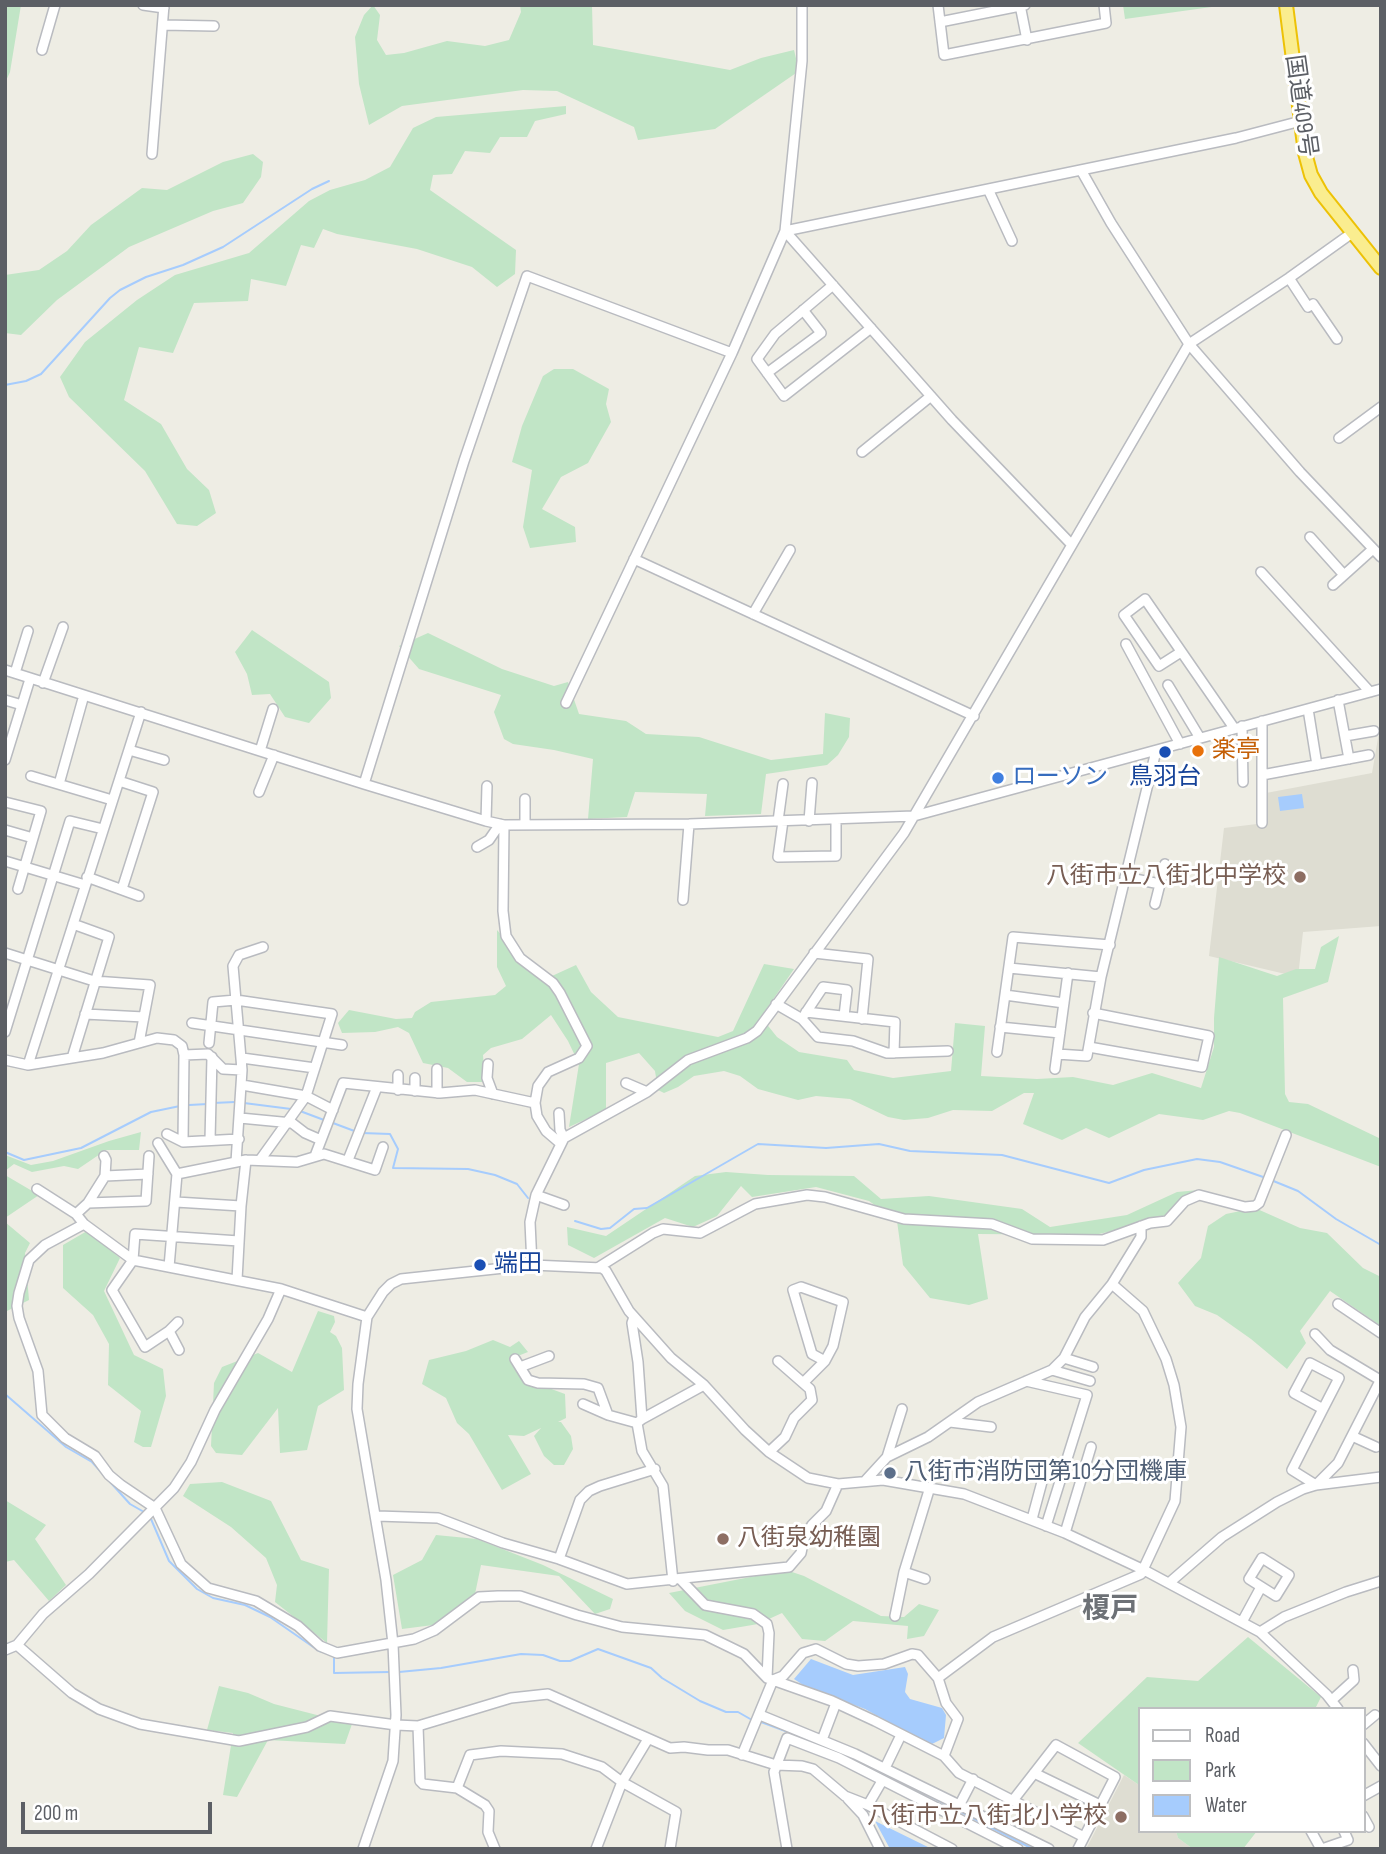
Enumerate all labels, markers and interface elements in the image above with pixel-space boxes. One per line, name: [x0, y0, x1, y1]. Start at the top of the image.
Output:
street label: 国道409号: [1279, 53, 1321, 159]
place label: 楽亭: [1212, 737, 1260, 765]
marker: 楽亭: [1190, 743, 1206, 759]
marker: 鳥羽台: [1157, 744, 1173, 760]
place label: ローソン: [1012, 764, 1108, 792]
place label: 鳥羽台: [1129, 764, 1201, 792]
marker: ローソン: [990, 770, 1006, 786]
place label: 八街市立八街北中学校: [1046, 863, 1286, 891]
marker: 八街市立八街北中学校: [1292, 869, 1308, 885]
place label: 端田: [494, 1251, 542, 1279]
marker: 端田: [472, 1257, 488, 1273]
place label: 八街市消防団第10分団機庫: [904, 1459, 1187, 1487]
marker: 八街市消防団第10分団機庫: [882, 1465, 898, 1481]
place label: 八街泉幼稚園: [737, 1525, 881, 1553]
marker: 八街泉幼稚園: [715, 1531, 731, 1547]
district label: 榎戸: [1082, 1593, 1138, 1627]
legend: [1138, 1707, 1365, 1833]
text: Road: [1205, 1723, 1240, 1748]
text: Park: [1205, 1758, 1236, 1783]
scale bar: [24, 1787, 215, 1831]
text: Water: [1205, 1793, 1247, 1818]
text: 200 m: [34, 1801, 78, 1826]
place label: 八街市立八街北小学校: [867, 1803, 1107, 1831]
marker: 八街市立八街北小学校: [1113, 1809, 1129, 1825]

